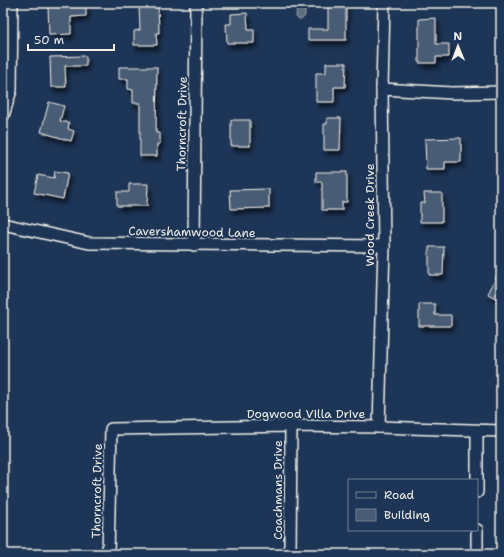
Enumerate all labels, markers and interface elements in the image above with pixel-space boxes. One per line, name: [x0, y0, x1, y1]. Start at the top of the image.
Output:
scale bar: [28, 26, 114, 52]
north arrow: [438, 26, 478, 66]
text: N: [453, 29, 463, 44]
text: 50 m: [34, 32, 64, 48]
street label: Thorncroft Drive: [173, 76, 191, 172]
street label: Wood Creek Drive: [362, 163, 378, 267]
street label: Cavershamwood Lane: [128, 223, 256, 241]
street label: Dogwood Villa Drive: [247, 406, 365, 422]
street label: Coachmans Drive: [270, 440, 286, 540]
street label: Thorncroft Drive: [88, 443, 106, 539]
legend: [348, 479, 478, 531]
text: Road: [384, 487, 415, 503]
text: Building: [384, 507, 430, 523]

